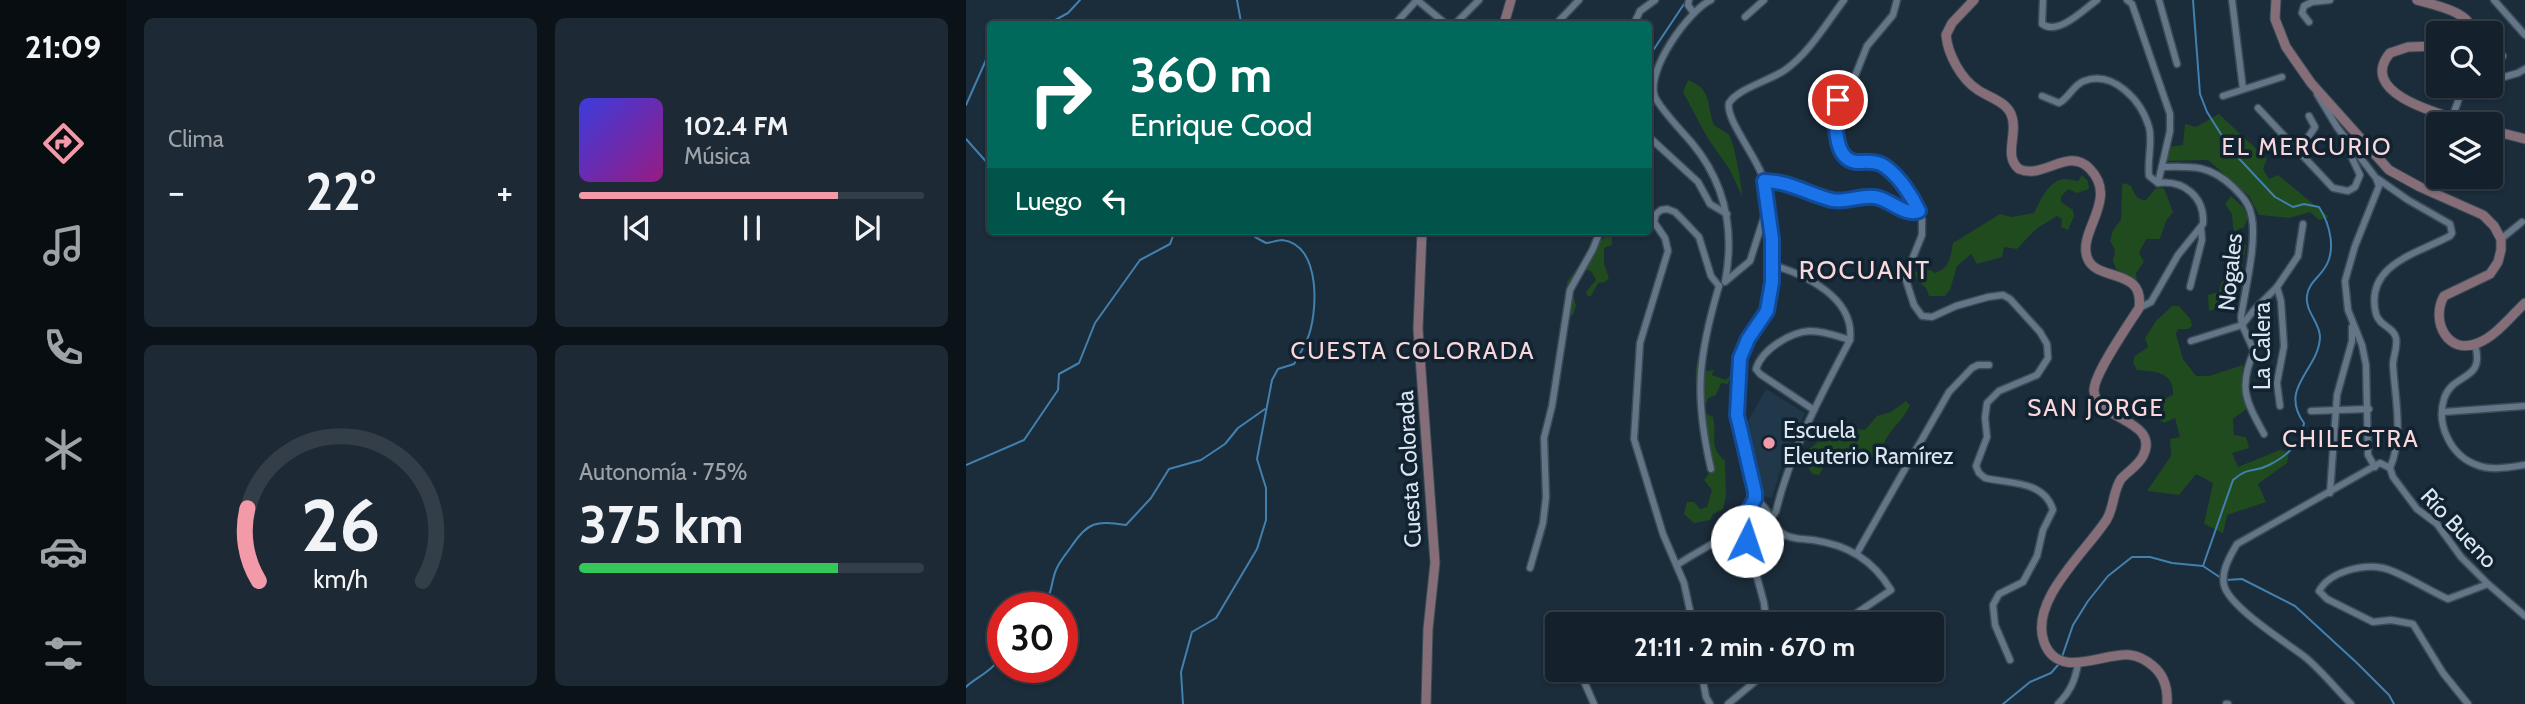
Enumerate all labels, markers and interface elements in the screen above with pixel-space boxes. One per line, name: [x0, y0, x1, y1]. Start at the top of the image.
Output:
map controls: [2426, 21, 2503, 189]
button: search: [2426, 21, 2503, 98]
text: 21:09: [25, 27, 101, 66]
text: 360 m: [1130, 45, 1272, 104]
icon: right: [1015, 49, 1106, 140]
pin: [1808, 70, 1868, 130]
icon: arrive: [1819, 81, 1857, 119]
text: Enrique Cood: [1130, 105, 1313, 144]
text: 102.4 FM: [684, 110, 788, 142]
button: layers: [2426, 112, 2503, 189]
icon: directions: [39, 119, 88, 168]
text: Clima: [168, 125, 224, 153]
district label: EL MERCURIO: [2221, 132, 2393, 161]
text: Música: [684, 142, 750, 170]
text: 22°: [305, 160, 376, 223]
text: −: [168, 168, 185, 215]
text: +: [496, 168, 513, 215]
icon: left: [1096, 182, 1134, 220]
text: Luego: [1015, 185, 1082, 217]
icon: previous: [618, 209, 656, 247]
icon: pause: [733, 209, 771, 247]
icon: next: [848, 209, 886, 247]
icon: music: [39, 221, 88, 270]
street label: Nogales: [2212, 232, 2248, 312]
district label: ROCUANT: [1799, 254, 1931, 286]
street label: La Calera: [2248, 302, 2276, 390]
icon: phone: [39, 323, 88, 372]
district label: CUESTA COLORADA: [1290, 336, 1536, 365]
street label: Cuesta Colorada: [1391, 390, 1427, 548]
district label: SAN JORGE: [2027, 393, 2165, 422]
place label: Escuela Eleuterio Ramírez: [1783, 416, 1954, 470]
district label: CHILECTRA: [2282, 424, 2420, 453]
icon: climate: [39, 425, 88, 474]
marker: Escuela Eleuterio Ramírez: [1761, 435, 1777, 451]
text: Autonomía · 75%: [579, 458, 747, 486]
text: 26: [301, 482, 380, 570]
street label: Río Bueno: [2415, 482, 2503, 574]
text: 375 km: [579, 493, 744, 556]
position arrow: [1710, 504, 1784, 578]
icon: car: [39, 527, 88, 576]
text: km/h: [313, 564, 368, 594]
speed limit sign: 30: [987, 592, 1078, 683]
icon: filters: [39, 629, 88, 678]
text: 21:11 · 2 min · 670 m: [1634, 631, 1855, 663]

